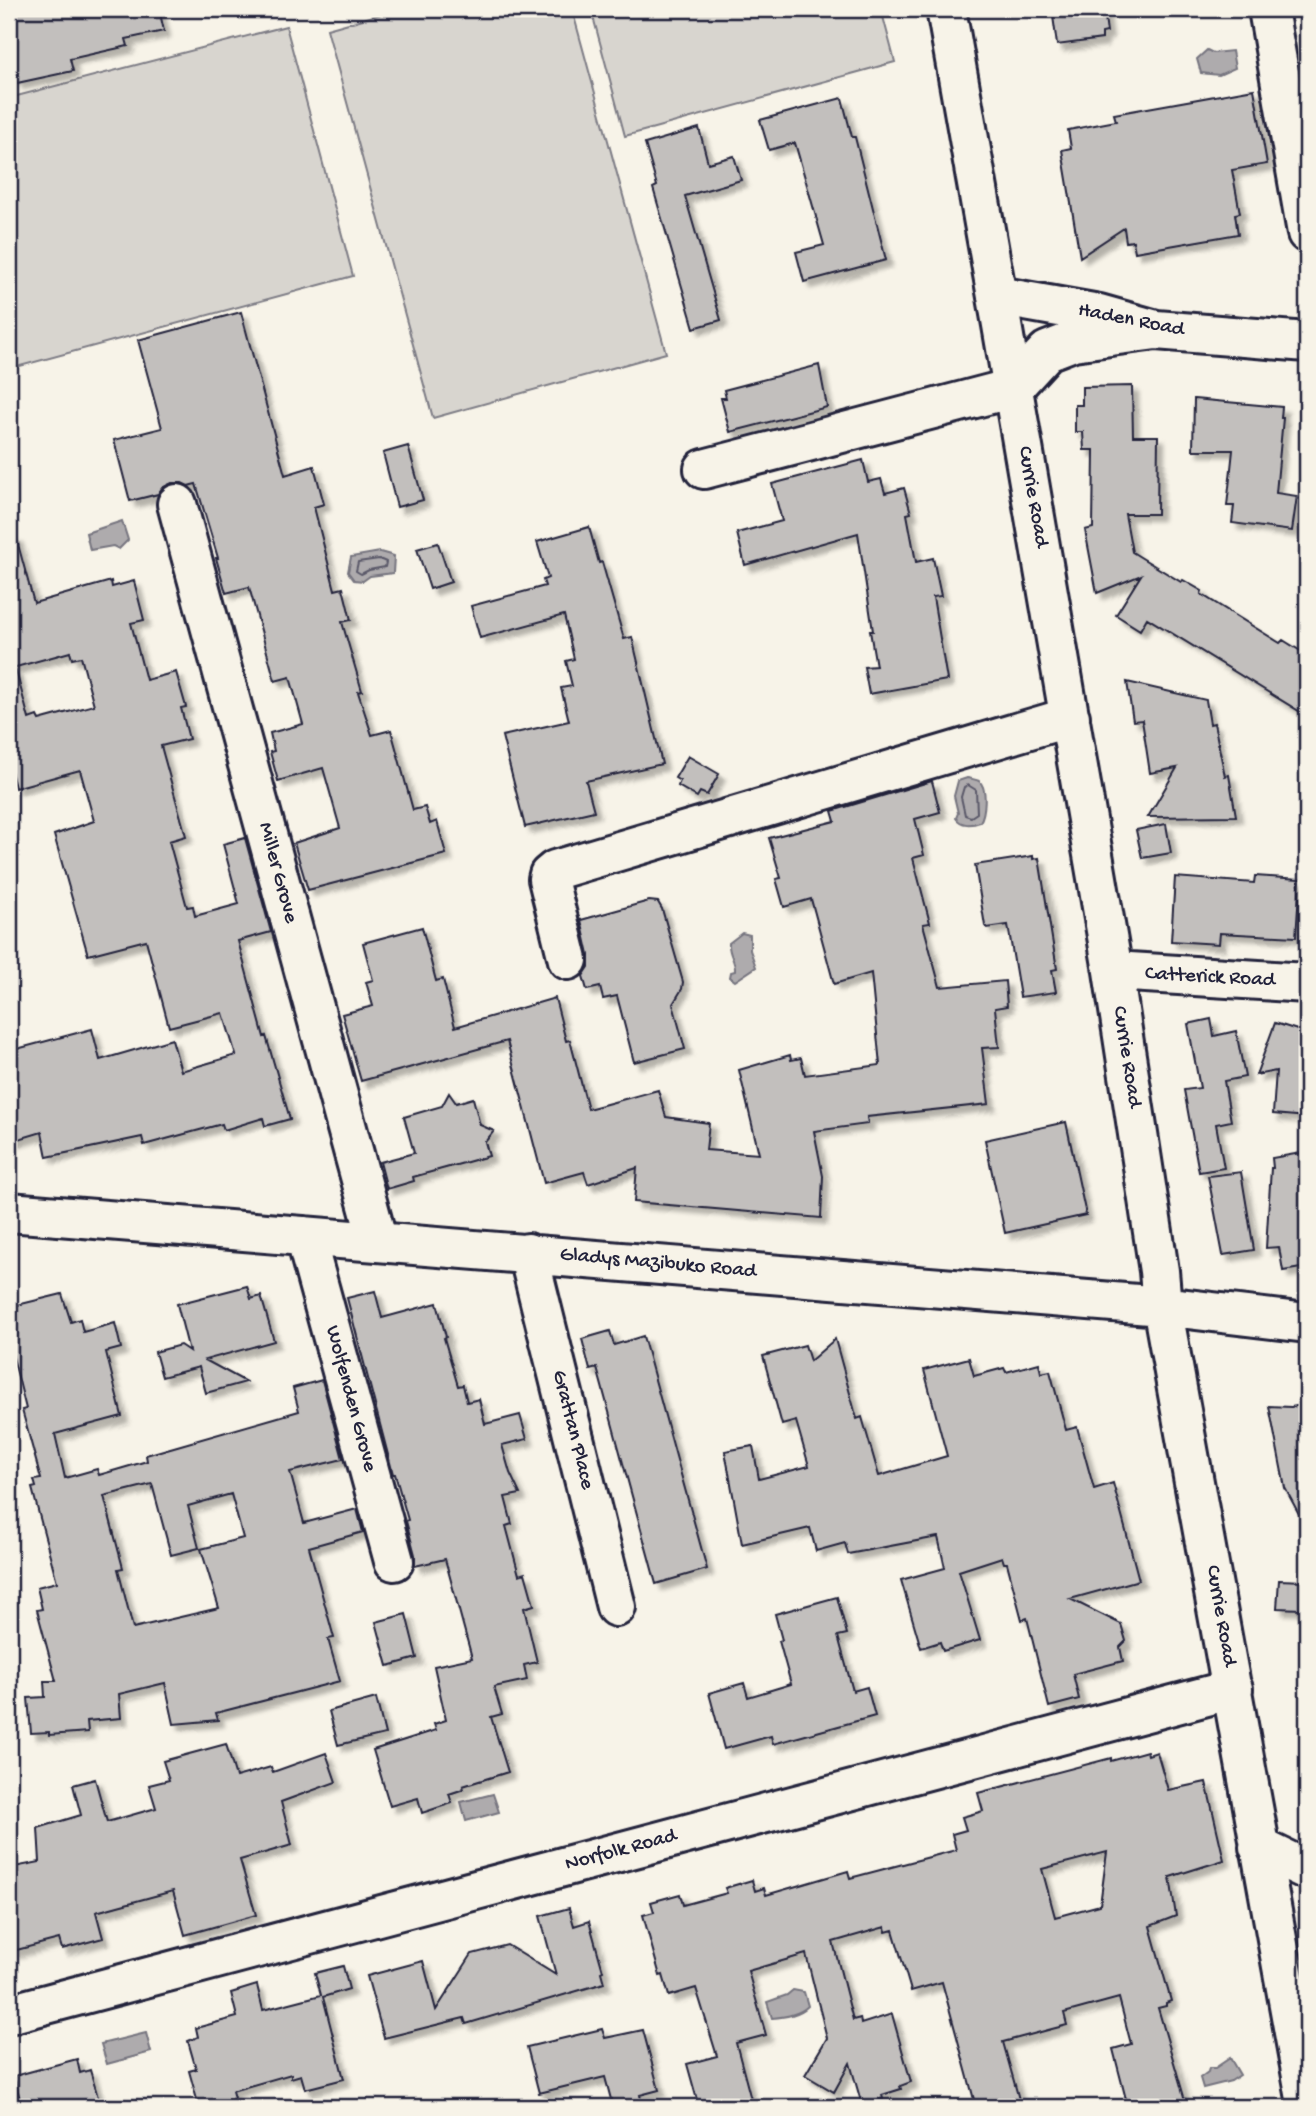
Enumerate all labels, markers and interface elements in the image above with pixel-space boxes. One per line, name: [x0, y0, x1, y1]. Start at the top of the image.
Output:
street label: Haden Road: [1076, 298, 1188, 344]
street label: Currie Road: [1011, 444, 1053, 551]
street label: Miller Grove: [252, 820, 303, 927]
street label: Catterick Road: [1144, 962, 1277, 994]
street label: Currie Road: [1106, 1005, 1147, 1111]
street label: Gladys Mazibuko Road: [559, 1243, 759, 1285]
street label: Wolfenden Grove: [318, 1323, 382, 1476]
street label: Grattan Place: [545, 1368, 599, 1493]
street label: Currie Road: [1199, 1563, 1241, 1670]
street label: Norfolk Road: [563, 1824, 681, 1878]

